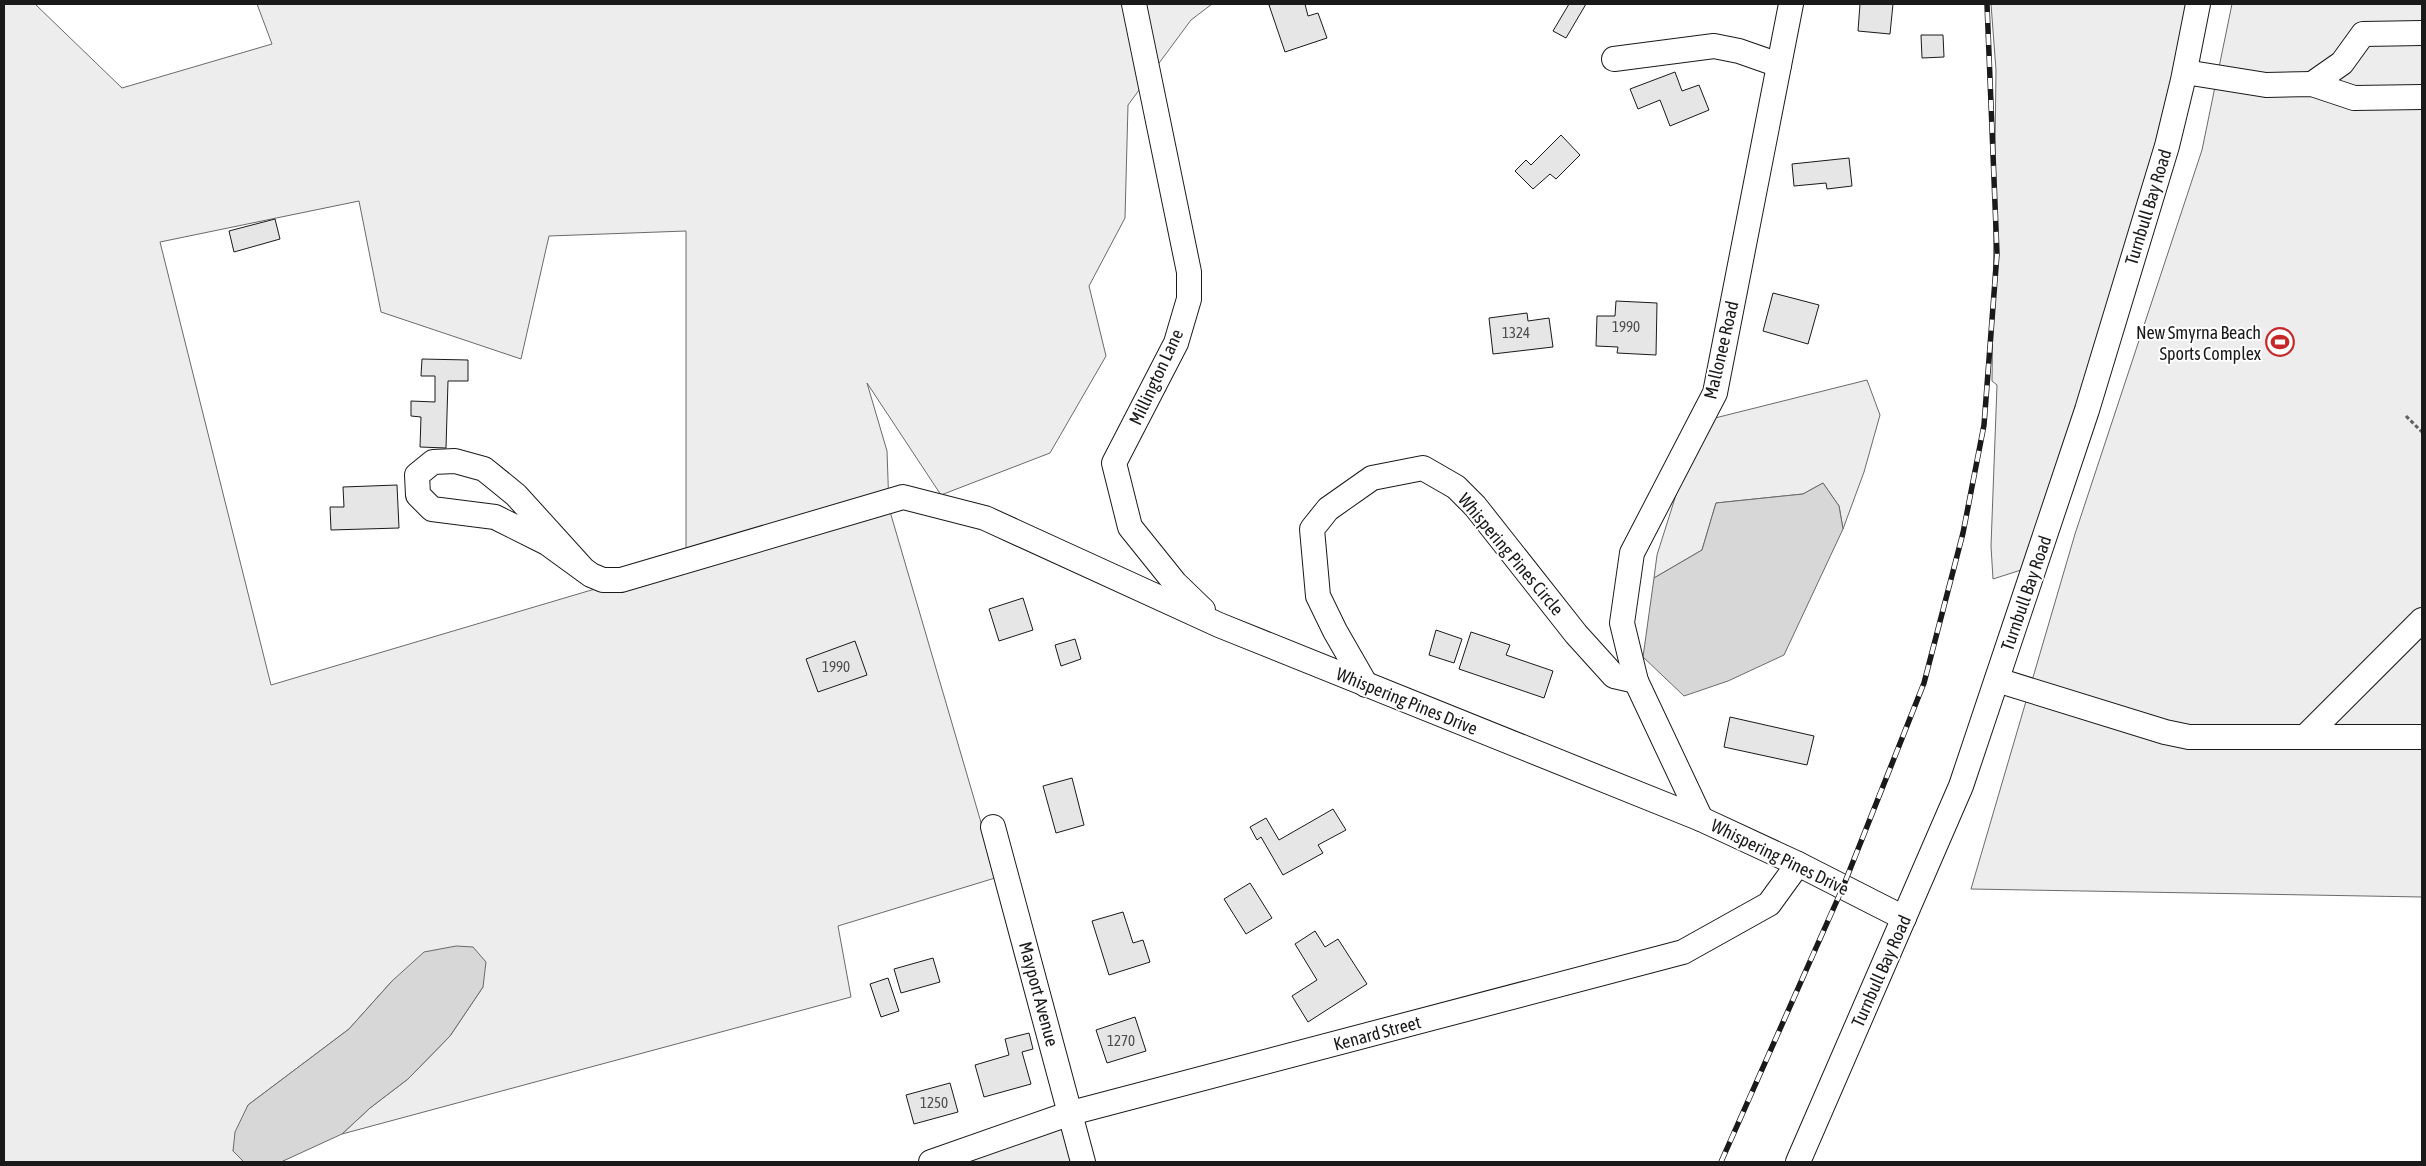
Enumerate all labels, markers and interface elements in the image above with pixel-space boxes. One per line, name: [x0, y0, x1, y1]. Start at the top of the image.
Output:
street label: Turnbull Bay Road: [2120, 146, 2176, 268]
street label: Mallonee Road: [1700, 299, 1742, 401]
house number: 1990: [1612, 318, 1640, 335]
place label: New Smyrna Beach Sports Complex: [2136, 322, 2261, 364]
house number: 1324: [1502, 324, 1530, 341]
street label: Millington Lane: [1125, 326, 1187, 428]
sports icon: New Smyrna Beach Sports Complex: [2265, 327, 2295, 357]
street label: Whispering Pines Circle: [1454, 489, 1568, 619]
street label: Turnbull Bay Road: [1997, 533, 2055, 653]
house number: 1990: [822, 658, 850, 675]
street label: Whispering Pines Drive: [1333, 663, 1481, 739]
street label: Whispering Pines Drive: [1708, 815, 1852, 899]
street label: Turnbull Bay Road: [1847, 912, 1915, 1030]
street label: Mayport Avenue: [1015, 939, 1063, 1049]
street label: Kenard Street: [1331, 1011, 1423, 1055]
house number: 1270: [1107, 1032, 1135, 1049]
house number: 1250: [920, 1094, 948, 1111]

